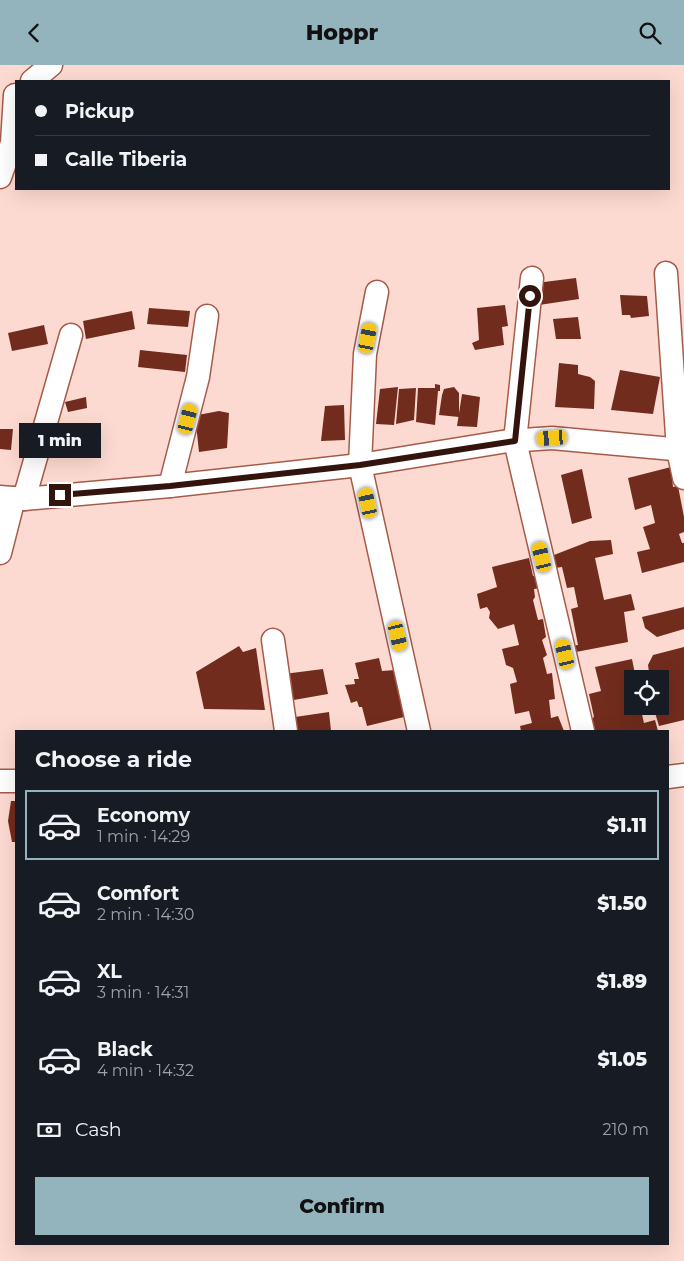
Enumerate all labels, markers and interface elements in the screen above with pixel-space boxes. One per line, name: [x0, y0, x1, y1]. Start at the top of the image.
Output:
icon: back: [20, 19, 48, 47]
text: Hoppr: [306, 19, 378, 46]
icon: search: [636, 19, 664, 47]
text: Pickup: [65, 100, 134, 123]
text: Calle Tiberia: [65, 148, 187, 171]
route start: [519, 285, 541, 307]
car: [357, 322, 378, 354]
car: [177, 403, 198, 435]
callout: 1 min: [19, 423, 101, 457]
car: [536, 429, 567, 447]
text: 1 min: [38, 431, 82, 450]
route end: [49, 484, 71, 506]
car: [357, 487, 378, 519]
car: [531, 541, 552, 573]
car: [387, 620, 408, 652]
car: [554, 638, 575, 670]
map controls: [624, 670, 669, 715]
button: locate: [624, 670, 669, 715]
text: Choose a ride: [35, 746, 192, 773]
icon: car: [37, 803, 82, 848]
text: Economy: [97, 804, 190, 827]
text: $1.11: [607, 814, 647, 837]
text: 1 min · 14:29: [97, 827, 190, 846]
icon: car: [37, 881, 82, 926]
text: Comfort: [97, 882, 179, 905]
text: $1.50: [597, 892, 647, 915]
text: 2 min · 14:30: [97, 905, 194, 924]
icon: car: [37, 959, 82, 1004]
text: XL: [97, 960, 122, 983]
text: $1.89: [597, 970, 647, 993]
text: 3 min · 14:31: [97, 983, 189, 1002]
icon: car: [37, 1037, 82, 1082]
text: Black: [97, 1038, 153, 1061]
text: $1.05: [598, 1048, 647, 1071]
text: 4 min · 14:32: [97, 1061, 194, 1080]
icon: cash: [35, 1116, 63, 1144]
text: Cash: [75, 1118, 122, 1141]
text: 210 m: [602, 1120, 649, 1139]
button: Confirm: [35, 1177, 649, 1235]

